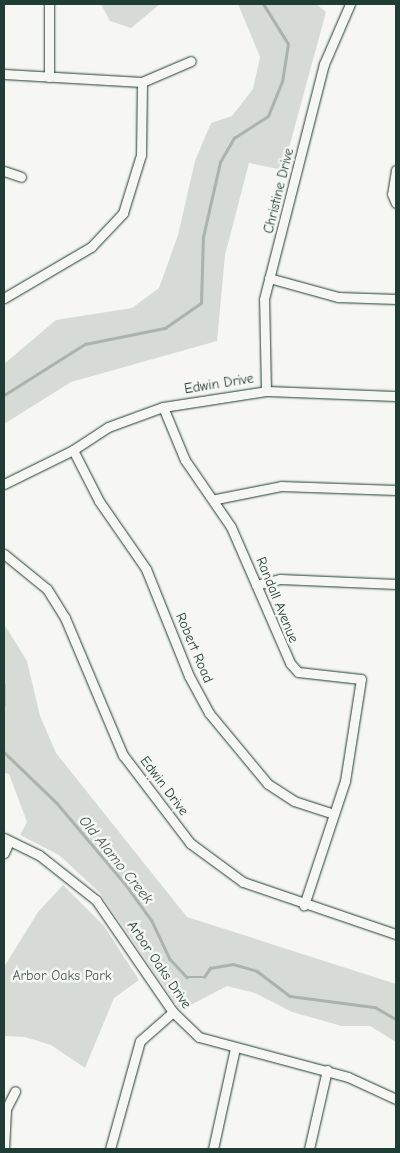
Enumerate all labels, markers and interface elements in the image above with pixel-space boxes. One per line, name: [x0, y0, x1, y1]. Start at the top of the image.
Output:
street label: Christine Drive: [260, 147, 298, 235]
street label: Edwin Drive: [183, 370, 255, 398]
street label: Randall Avenue: [252, 555, 302, 645]
street label: Robert Road: [172, 610, 216, 686]
street label: Edwin Drive: [136, 753, 192, 819]
water label: Old Alamo Creek: [75, 812, 157, 908]
street label: Arbor Oaks Drive: [123, 918, 195, 1012]
park label: Arbor Oaks Park: [12, 968, 112, 984]

